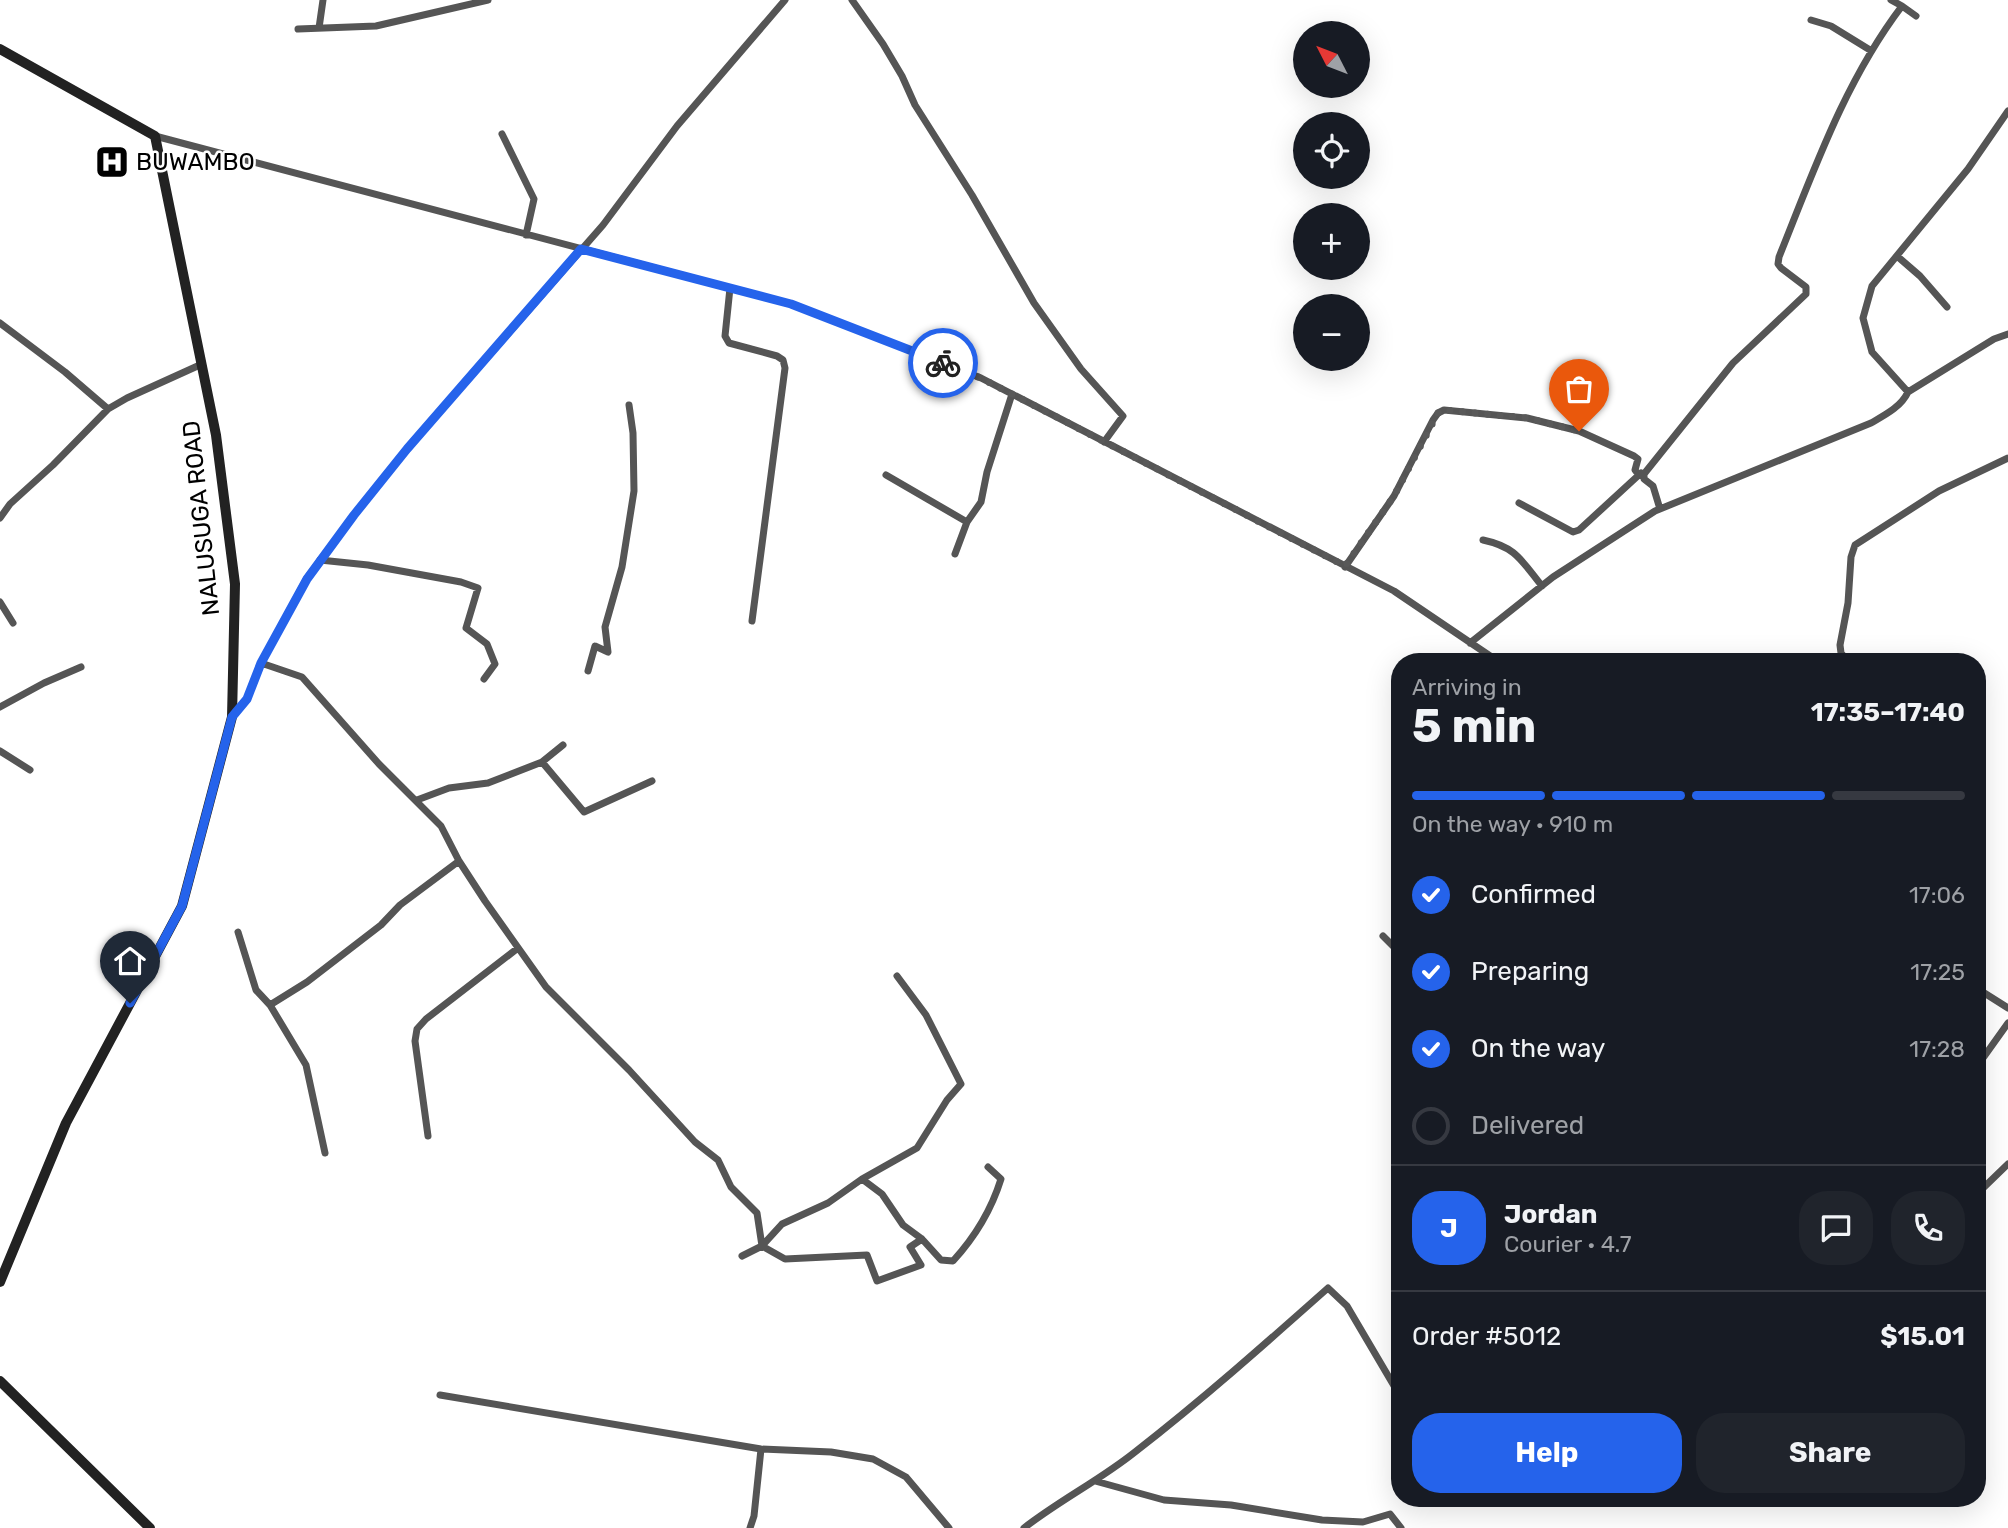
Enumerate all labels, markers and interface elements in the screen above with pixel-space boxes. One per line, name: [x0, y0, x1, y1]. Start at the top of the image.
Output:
north arrow: [1293, 21, 1370, 98]
map controls: [1293, 21, 1370, 371]
button: locate: [1293, 112, 1370, 189]
hospital icon: BUWAMBO: [93, 143, 131, 181]
place label: BUWAMBO: [136, 148, 255, 176]
button: +: [1293, 203, 1370, 280]
button: −: [1293, 294, 1370, 371]
courier: [908, 328, 978, 398]
icon: bike: [924, 344, 962, 382]
pin: [1549, 359, 1609, 431]
icon: bag: [1560, 370, 1598, 408]
street label: NALUSUGA ROAD: [177, 419, 225, 617]
text: Arriving in: [1412, 673, 1522, 701]
text: 17:35–17:40: [1811, 697, 1965, 728]
text: 5 min: [1412, 699, 1536, 754]
text: On the way · 910 m: [1412, 810, 1613, 838]
icon: check: [1412, 876, 1450, 914]
text: Confirmed: [1471, 879, 1596, 910]
text: 17:06: [1909, 881, 1965, 909]
pin: [100, 931, 160, 1003]
icon: home: [111, 942, 149, 980]
icon: check: [1412, 953, 1450, 991]
text: Preparing: [1471, 956, 1589, 987]
text: 17:25: [1910, 958, 1965, 986]
icon: check: [1412, 1030, 1450, 1068]
text: On the way: [1471, 1033, 1605, 1064]
text: 17:28: [1909, 1035, 1965, 1063]
text: Delivered: [1471, 1110, 1584, 1141]
button: chat: [1799, 1191, 1873, 1265]
button: phone: [1891, 1191, 1965, 1265]
text: Jordan: [1504, 1199, 1597, 1230]
text: J: [1440, 1213, 1458, 1244]
text: Courier · 4.7: [1504, 1230, 1631, 1258]
text: Order #5012: [1412, 1321, 1561, 1352]
text: $15.01: [1880, 1321, 1965, 1352]
button: Help: [1412, 1413, 1682, 1493]
button: Share: [1696, 1413, 1965, 1493]

